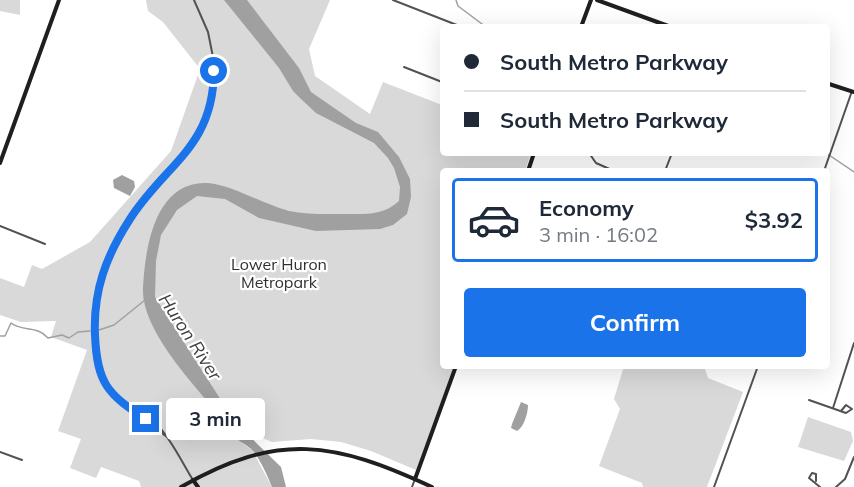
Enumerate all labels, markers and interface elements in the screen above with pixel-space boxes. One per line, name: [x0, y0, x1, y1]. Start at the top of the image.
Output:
text: South Metro Parkway: [500, 48, 728, 76]
route start: [200, 57, 227, 84]
text: South Metro Parkway: [500, 106, 728, 134]
icon: car: [467, 193, 521, 247]
text: Economy: [539, 194, 634, 222]
text: $3.92: [745, 206, 803, 234]
text: 3 min · 16:02: [539, 222, 658, 247]
park label: Lower Huron Metropark: [231, 254, 327, 292]
button: Confirm: [464, 288, 806, 357]
water label: Huron River: [154, 289, 228, 386]
callout: 3 min: [167, 398, 266, 440]
route end: [132, 405, 159, 432]
text: 3 min: [189, 406, 242, 431]

